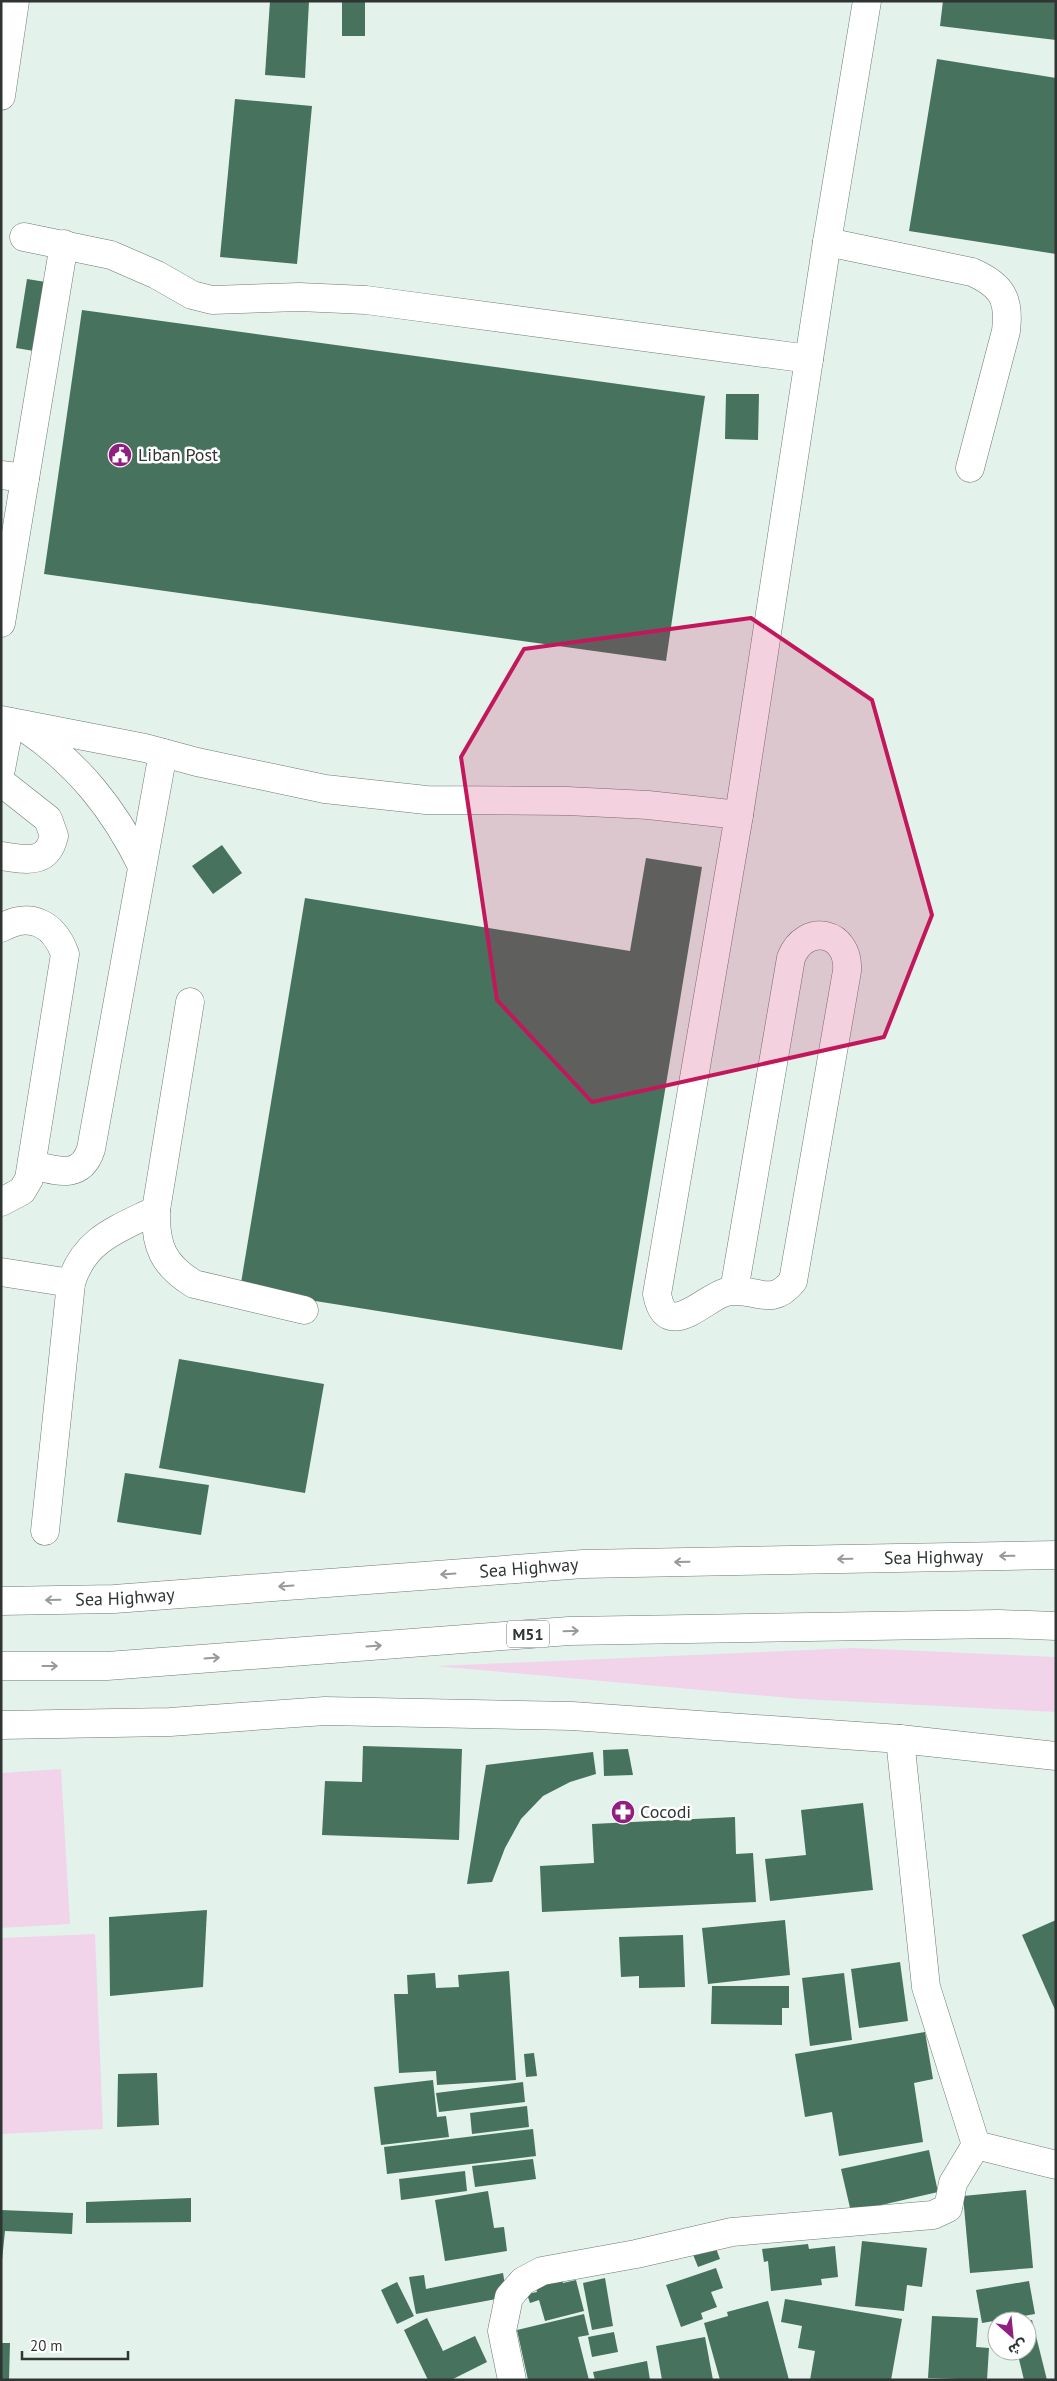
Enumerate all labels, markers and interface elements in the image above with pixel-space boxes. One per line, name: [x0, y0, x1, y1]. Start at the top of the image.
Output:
public building icon: Liban Post: [107, 442, 133, 468]
place label: Liban Post: [138, 443, 218, 466]
street label: Sea Highway: [884, 1544, 984, 1569]
one-way arrow: [999, 1551, 1016, 1561]
street label: Sea Highway: [478, 1552, 580, 1583]
one-way arrow: [837, 1554, 853, 1564]
one-way arrow: [674, 1557, 690, 1567]
one-way arrow: [440, 1569, 456, 1579]
one-way arrow: [278, 1581, 294, 1591]
street label: Sea Highway: [75, 1582, 176, 1611]
one-way arrow: [46, 1595, 62, 1605]
road number: M51: [507, 1620, 549, 1648]
one-way arrow: [562, 1626, 579, 1636]
one-way arrow: [366, 1641, 382, 1650]
one-way arrow: [204, 1653, 220, 1662]
one-way arrow: [42, 1661, 58, 1671]
pharmacy icon: Cocodi: [610, 1799, 636, 1825]
place label: Cocodi: [640, 1800, 691, 1823]
north arrow: [987, 2311, 1037, 2361]
scale bar: [22, 2328, 129, 2360]
text: ش: [1005, 2335, 1031, 2360]
text: 20 m: [30, 2336, 63, 2355]

